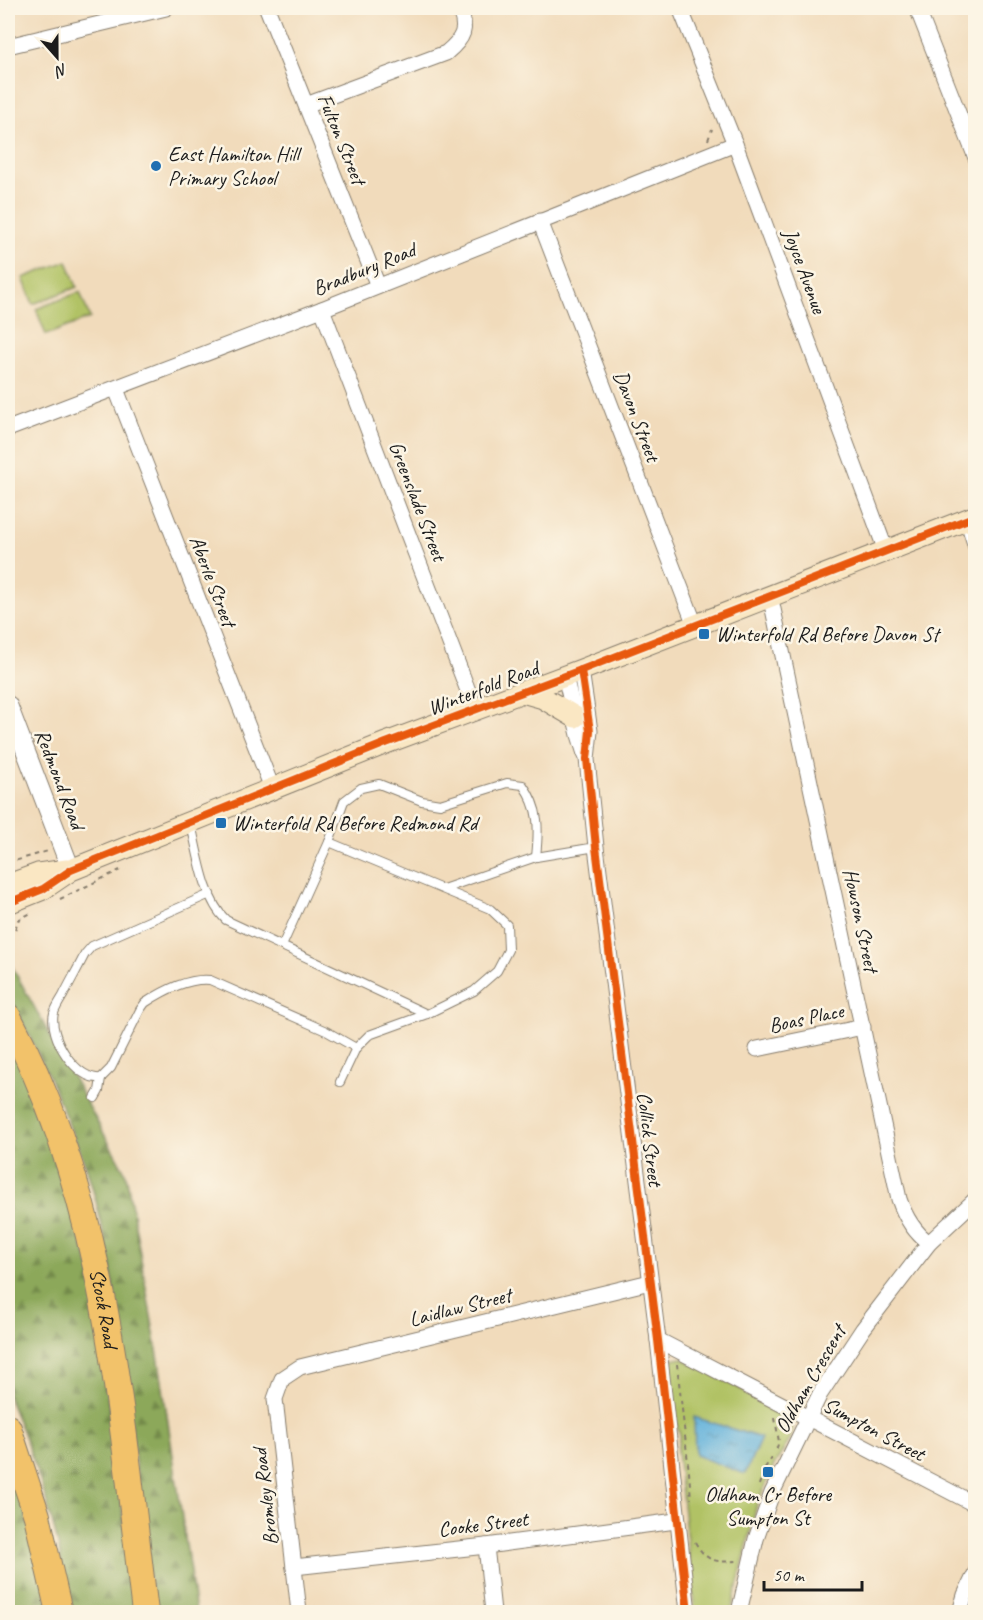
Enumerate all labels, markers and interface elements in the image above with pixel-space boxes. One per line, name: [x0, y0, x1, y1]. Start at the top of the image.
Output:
north arrow: [27, 27, 87, 87]
text: N: [51, 59, 70, 82]
street label: Fulton Street: [312, 90, 373, 191]
place label: East Hamilton Hill Primary School: [168, 141, 302, 191]
marker: East Hamilton Hill Primary School: [149, 159, 163, 173]
street label: Joyce Avenue: [777, 224, 833, 318]
street label: Bradbury Road: [309, 236, 422, 301]
street label: Davon Street: [608, 367, 667, 467]
street label: Greenslade Street: [383, 438, 453, 566]
street label: Aberle Street: [184, 532, 243, 633]
place label: Winterfold Rd Before Davon St: [716, 621, 942, 647]
marker: Winterfold Rd Before Davon St: [697, 627, 711, 641]
street label: Winterfold Road: [424, 654, 545, 721]
street label: Redmond Road: [29, 725, 92, 836]
place label: Winterfold Rd Before Redmond Rd: [233, 810, 481, 836]
marker: Winterfold Rd Before Redmond Rd: [214, 816, 228, 830]
street label: Howson Street: [837, 866, 885, 977]
street label: Boas Place: [766, 997, 848, 1039]
street label: Collick Street: [631, 1091, 669, 1189]
street label: Stock Road: [84, 1266, 125, 1353]
street label: Laidlaw Street: [406, 1281, 517, 1332]
street label: Oldham Crescent: [769, 1318, 853, 1438]
street label: Sumpton Street: [819, 1391, 931, 1468]
street label: Bromley Road: [246, 1443, 284, 1547]
marker: Oldham Cr Before Sumpton St: [761, 1465, 775, 1479]
place label: Oldham Cr Before Sumpton St: [705, 1481, 832, 1531]
street label: Cooke Street: [437, 1505, 531, 1542]
scale bar: [764, 1554, 862, 1592]
text: 50 m: [773, 1564, 806, 1586]

